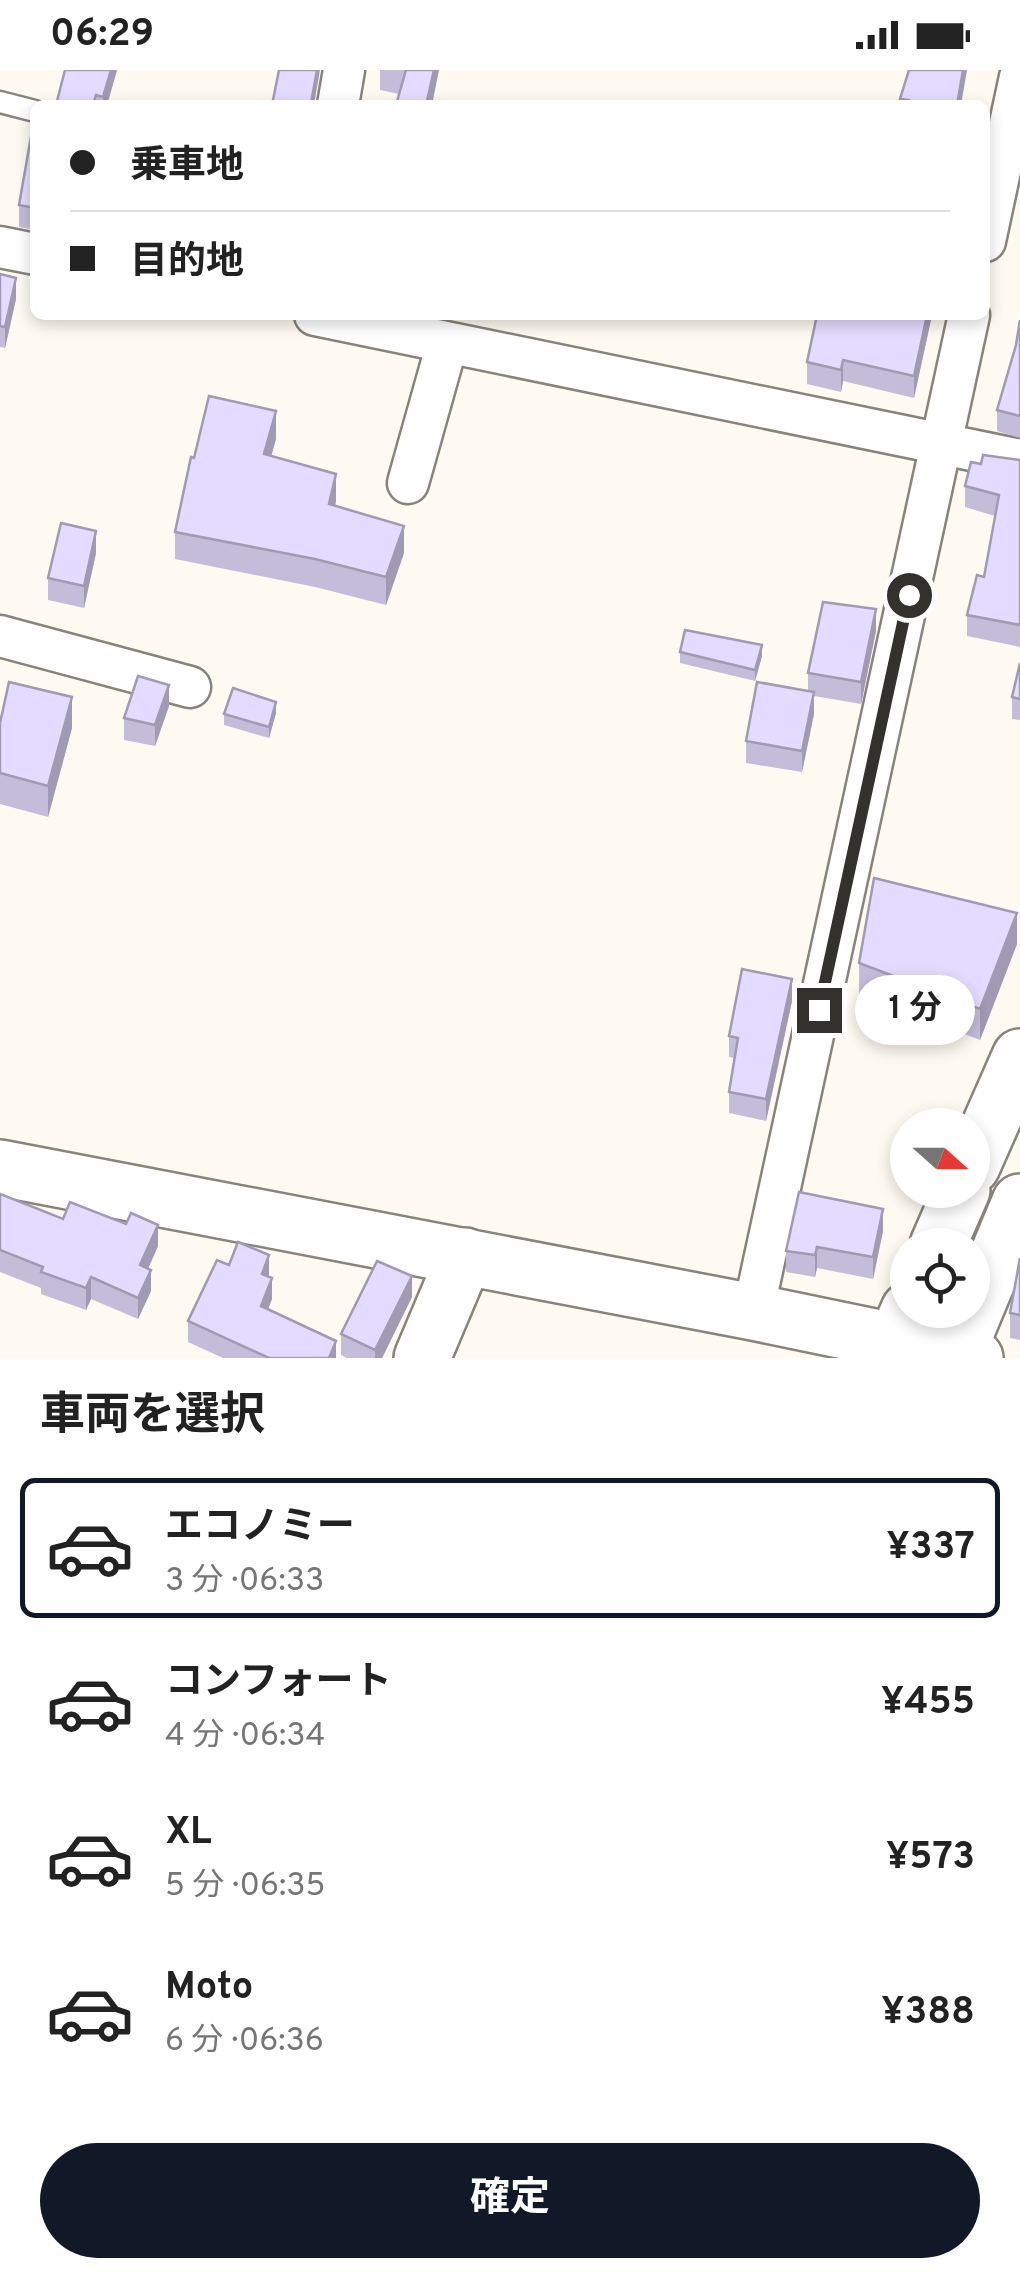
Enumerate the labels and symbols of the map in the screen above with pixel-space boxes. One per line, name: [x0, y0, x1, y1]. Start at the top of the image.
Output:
route start: [887, 573, 932, 618]
callout: 1 分: [854, 975, 974, 1045]
route end: [797, 988, 842, 1033]
north arrow: [890, 1108, 990, 1208]

